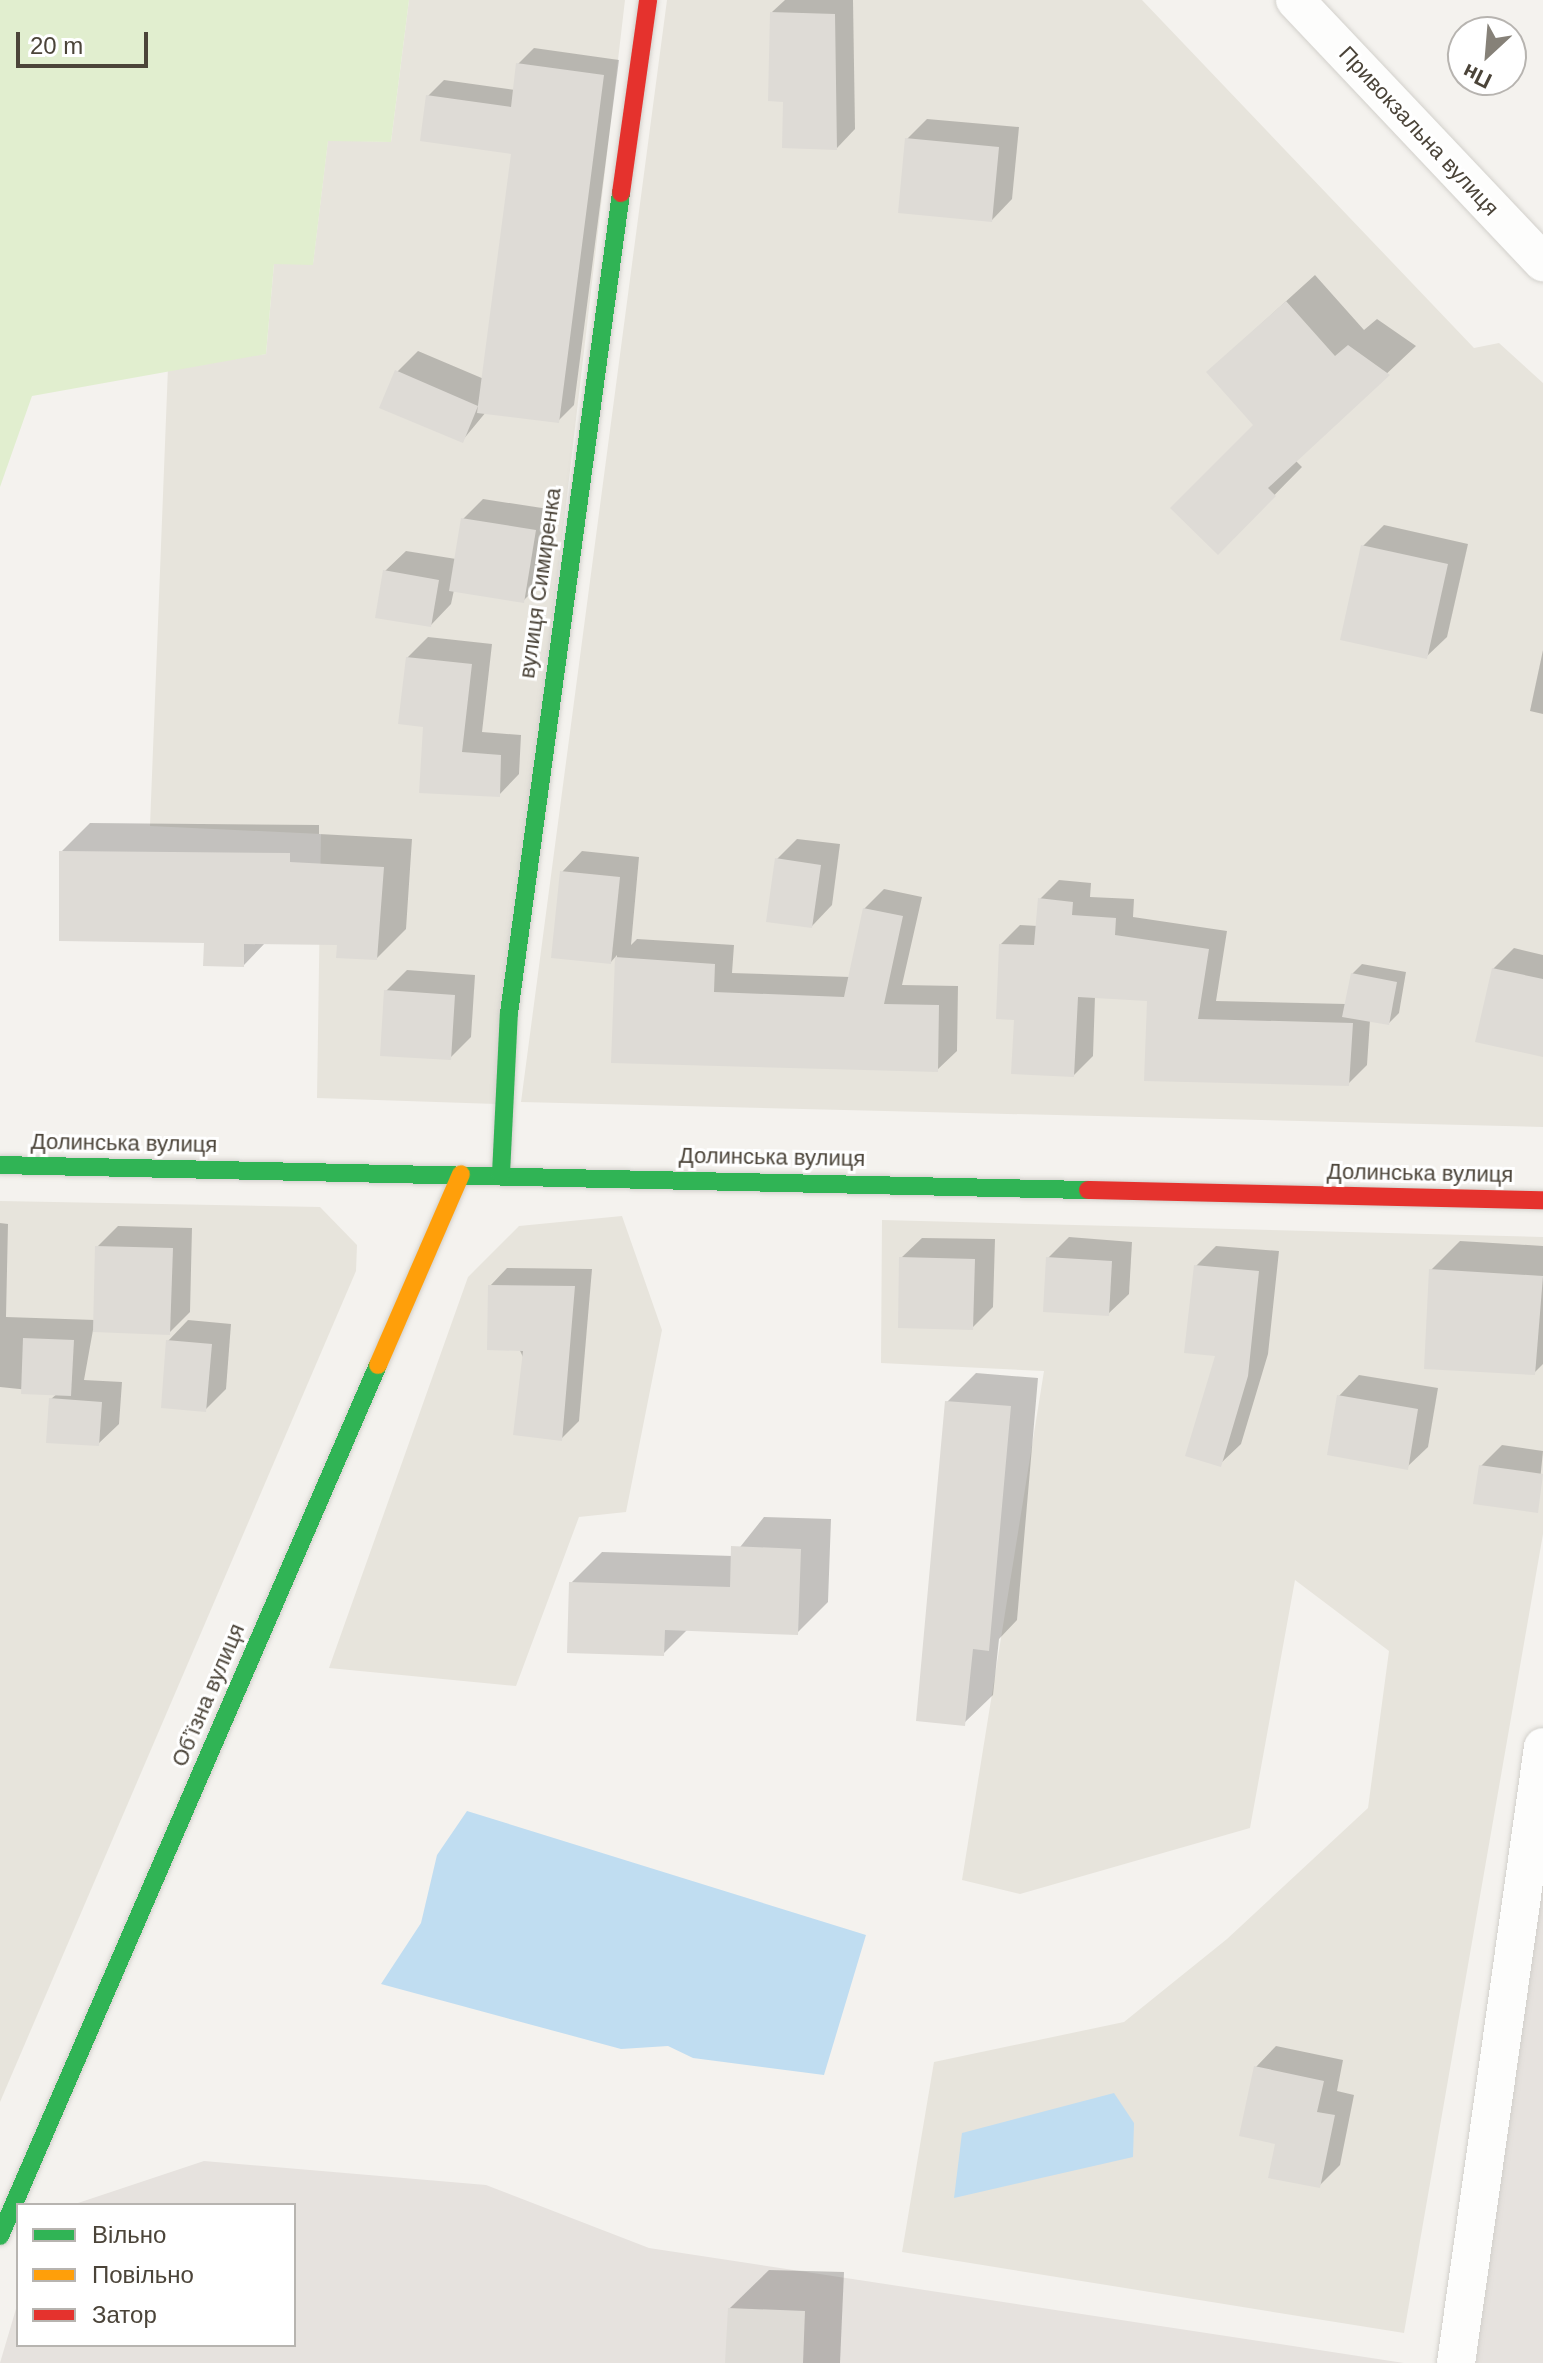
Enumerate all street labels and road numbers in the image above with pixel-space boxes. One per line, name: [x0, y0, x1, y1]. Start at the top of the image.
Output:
street label: Привокзальна вулиця: [1334, 41, 1504, 221]
street label: вулиця Симиренка: [514, 486, 566, 680]
street label: Долинська вулиця: [31, 1128, 217, 1158]
street label: Долинська вулиця: [679, 1142, 865, 1172]
street label: Долинська вулиця: [1327, 1158, 1513, 1188]
street label: Обʼїзна вулиця: [166, 1620, 250, 1770]

